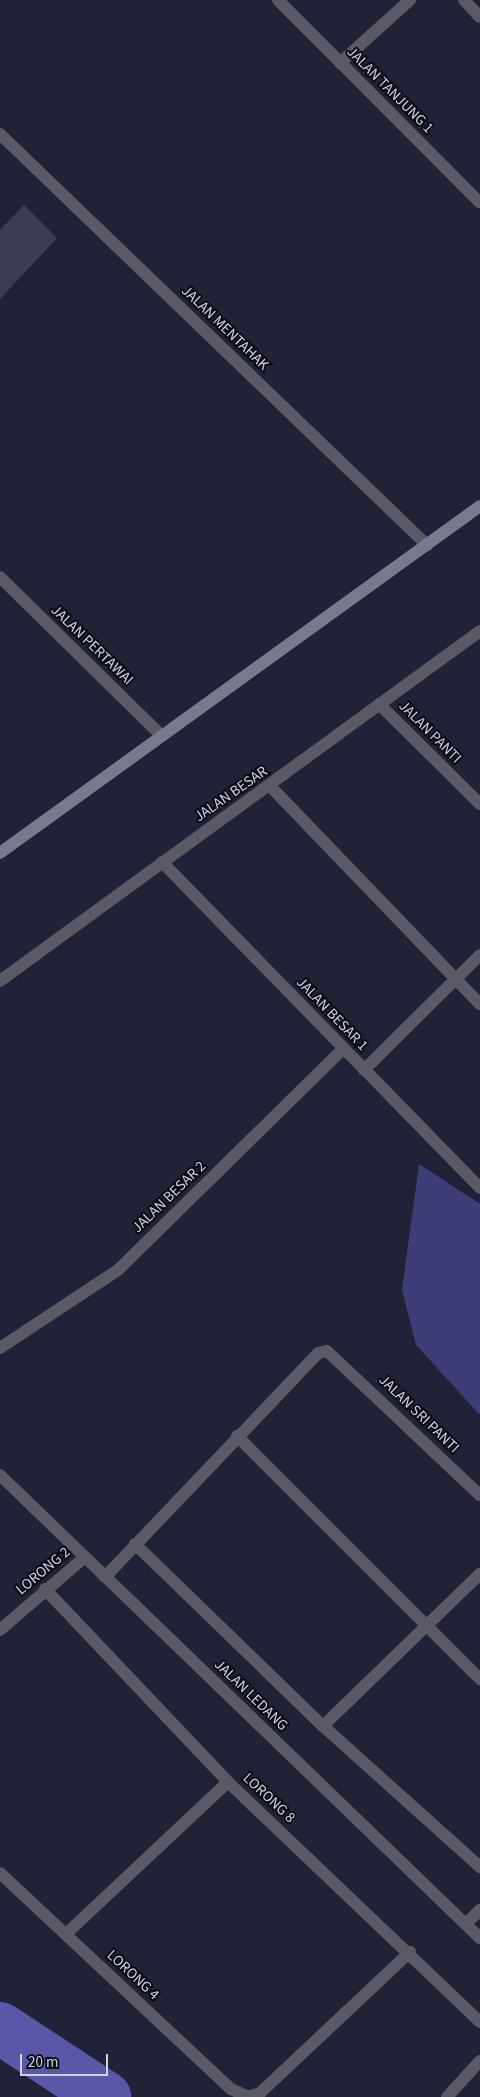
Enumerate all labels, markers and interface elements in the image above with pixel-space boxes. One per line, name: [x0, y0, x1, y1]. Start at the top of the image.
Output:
street label: JALAN TANJUNG 1: [343, 43, 437, 137]
street label: JALAN MENTAHAK: [178, 282, 272, 374]
street label: JALAN PERTAWAI: [47, 601, 137, 689]
street label: JALAN PANTI: [395, 697, 465, 767]
street label: JALAN BESAR: [191, 762, 271, 826]
street label: JALAN BESAR 1: [292, 973, 372, 1055]
street label: JALAN BESAR 2: [128, 1157, 210, 1237]
street label: JALAN SRI PANTI: [375, 1371, 463, 1457]
street label: LORONG 2: [12, 1543, 74, 1599]
street label: JALAN LEDANG: [211, 1656, 291, 1734]
street label: LORONG 8: [239, 1769, 299, 1827]
street label: LORONG 4: [103, 1946, 163, 2004]
scale bar: [22, 2044, 110, 2076]
text: 20 m: [28, 2052, 58, 2073]

